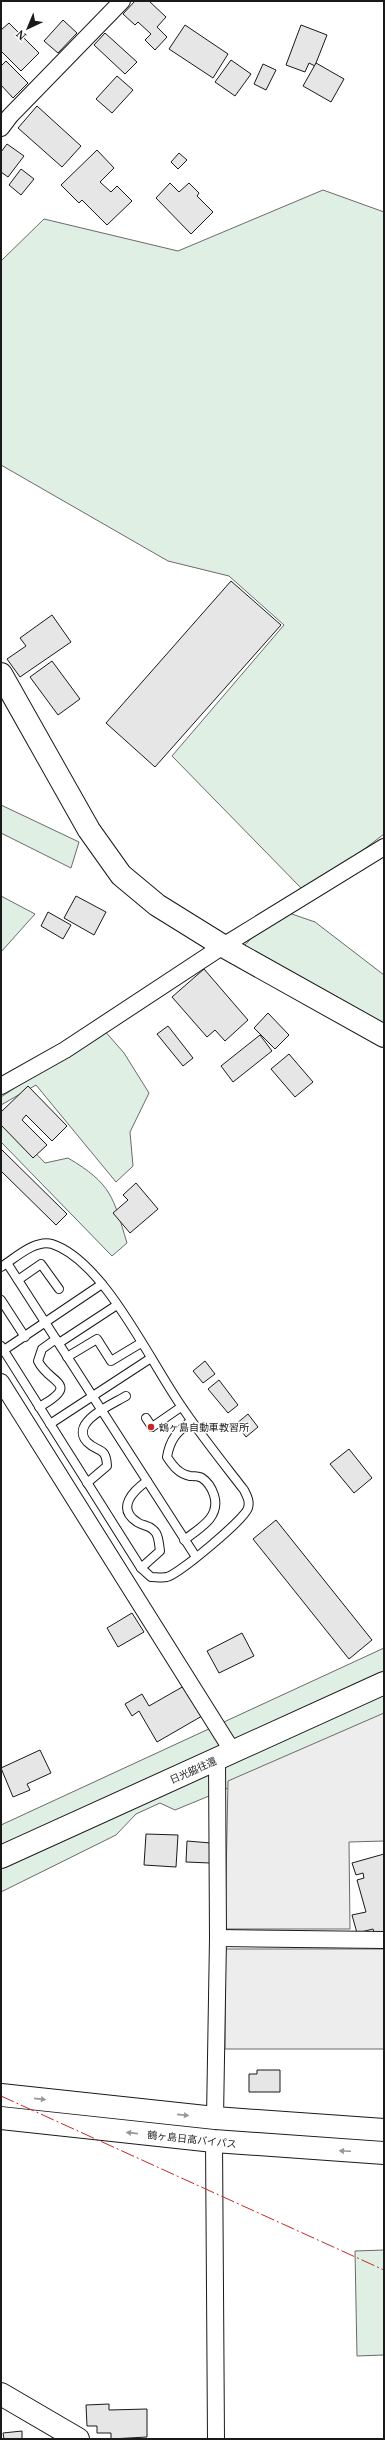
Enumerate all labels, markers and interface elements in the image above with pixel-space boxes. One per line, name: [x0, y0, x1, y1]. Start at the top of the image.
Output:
north arrow: [8, 8, 48, 48]
text: N: [12, 27, 29, 44]
place label: 鶴ヶ島自動車教習所: [159, 1420, 249, 1434]
marker: 鶴ヶ島自動車教習所: [146, 1422, 156, 1432]
street label: 日光脇往還: [167, 1753, 219, 1787]
one-way arrow: [34, 2096, 46, 2102]
one-way arrow: [177, 2112, 189, 2118]
street label: 鶴ヶ島日高バイパス: [147, 2127, 237, 2151]
one-way arrow: [126, 2129, 138, 2136]
one-way arrow: [339, 2148, 351, 2155]

